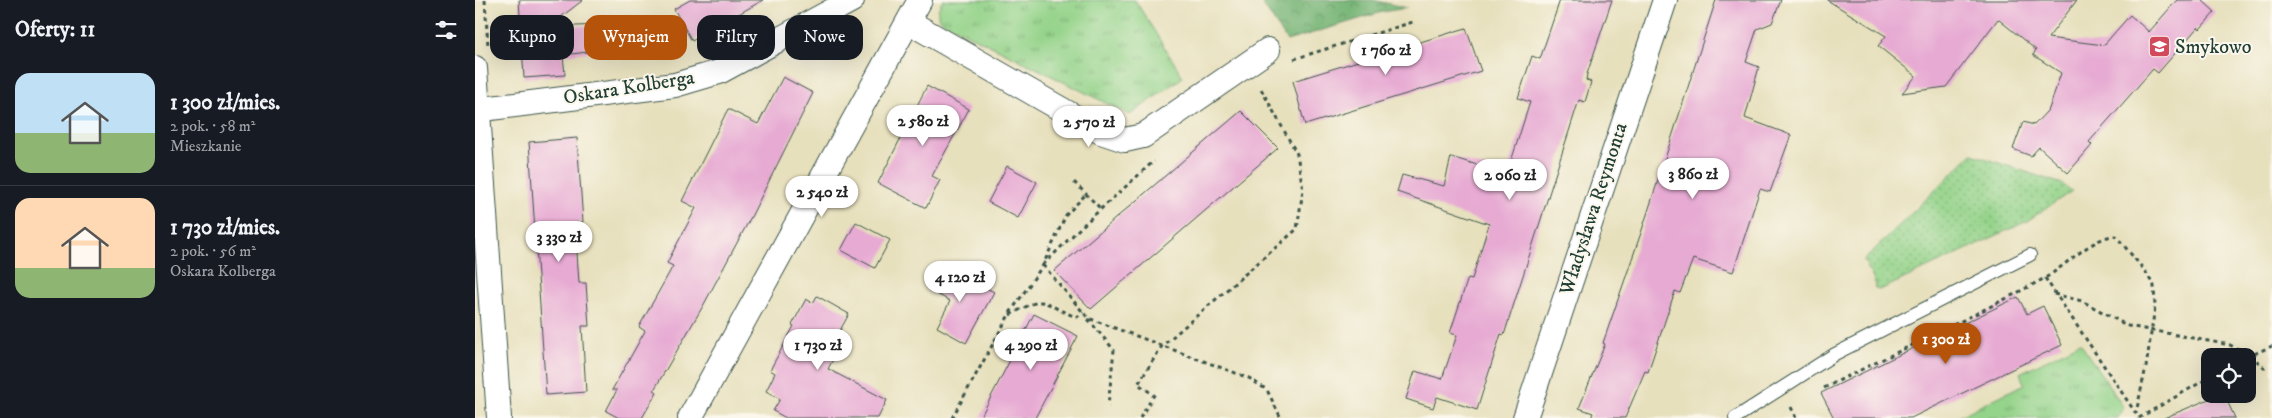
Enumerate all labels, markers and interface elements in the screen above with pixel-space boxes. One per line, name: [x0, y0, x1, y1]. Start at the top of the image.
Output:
chip: Kupno: [490, 15, 574, 60]
chip: Wynajem: [584, 15, 687, 60]
chip: Filtry: [697, 15, 775, 60]
chip: Nowe: [785, 15, 863, 60]
icon: filters: [432, 16, 460, 44]
text: Oferty: 11: [15, 17, 95, 43]
pin: 1 760 zł: [1334, 34, 1438, 76]
school or university icon: Smykowo: [2147, 35, 2171, 59]
place label: Smykowo: [2175, 35, 2252, 60]
text: 1 760 zł: [1361, 40, 1411, 60]
street label: Oskara Kolberga: [562, 65, 697, 111]
text: 1 300 zł/mies.: [170, 90, 280, 116]
icon: home: [55, 93, 115, 153]
pin: 2 580 zł: [871, 104, 975, 147]
pin: 2 570 zł: [1037, 106, 1141, 148]
text: 2 580 zł: [898, 111, 948, 131]
text: 2 570 zł: [1063, 112, 1115, 132]
text: 2 pok. · 58 m²: [170, 116, 256, 136]
street label: Władysława Reymonta: [1554, 119, 1634, 299]
text: Mieszkanie: [170, 136, 242, 156]
pin: 2 060 zł: [1458, 158, 1562, 201]
pin: 3 860 zł: [1641, 158, 1745, 200]
text: 3 860 zł: [1668, 164, 1718, 184]
text: 2 060 zł: [1484, 165, 1536, 185]
pin: 2 540 zł: [770, 176, 874, 218]
text: 2 540 zł: [796, 182, 848, 202]
text: 1 730 zł/mies.: [170, 215, 280, 241]
icon: home: [55, 218, 115, 278]
pin: 3 330 zł: [507, 220, 611, 263]
text: 3 330 zł: [536, 227, 582, 247]
text: 2 pok. · 56 m²: [170, 241, 256, 261]
pin: 4 120 zł: [908, 260, 1012, 303]
text: Oskara Kolberga: [170, 261, 276, 281]
text: 4 120 zł: [935, 267, 985, 287]
pin: 1 300 zł: [1894, 322, 1998, 365]
pin: 1 730 zł: [766, 328, 870, 371]
pin: 4 290 zł: [979, 328, 1083, 371]
text: 1 300 zł: [1922, 329, 1970, 349]
text: 1 730 zł: [794, 335, 842, 355]
text: 4 290 zł: [1005, 335, 1057, 355]
map controls: [2201, 348, 2256, 403]
button: locate: [2201, 348, 2256, 403]

